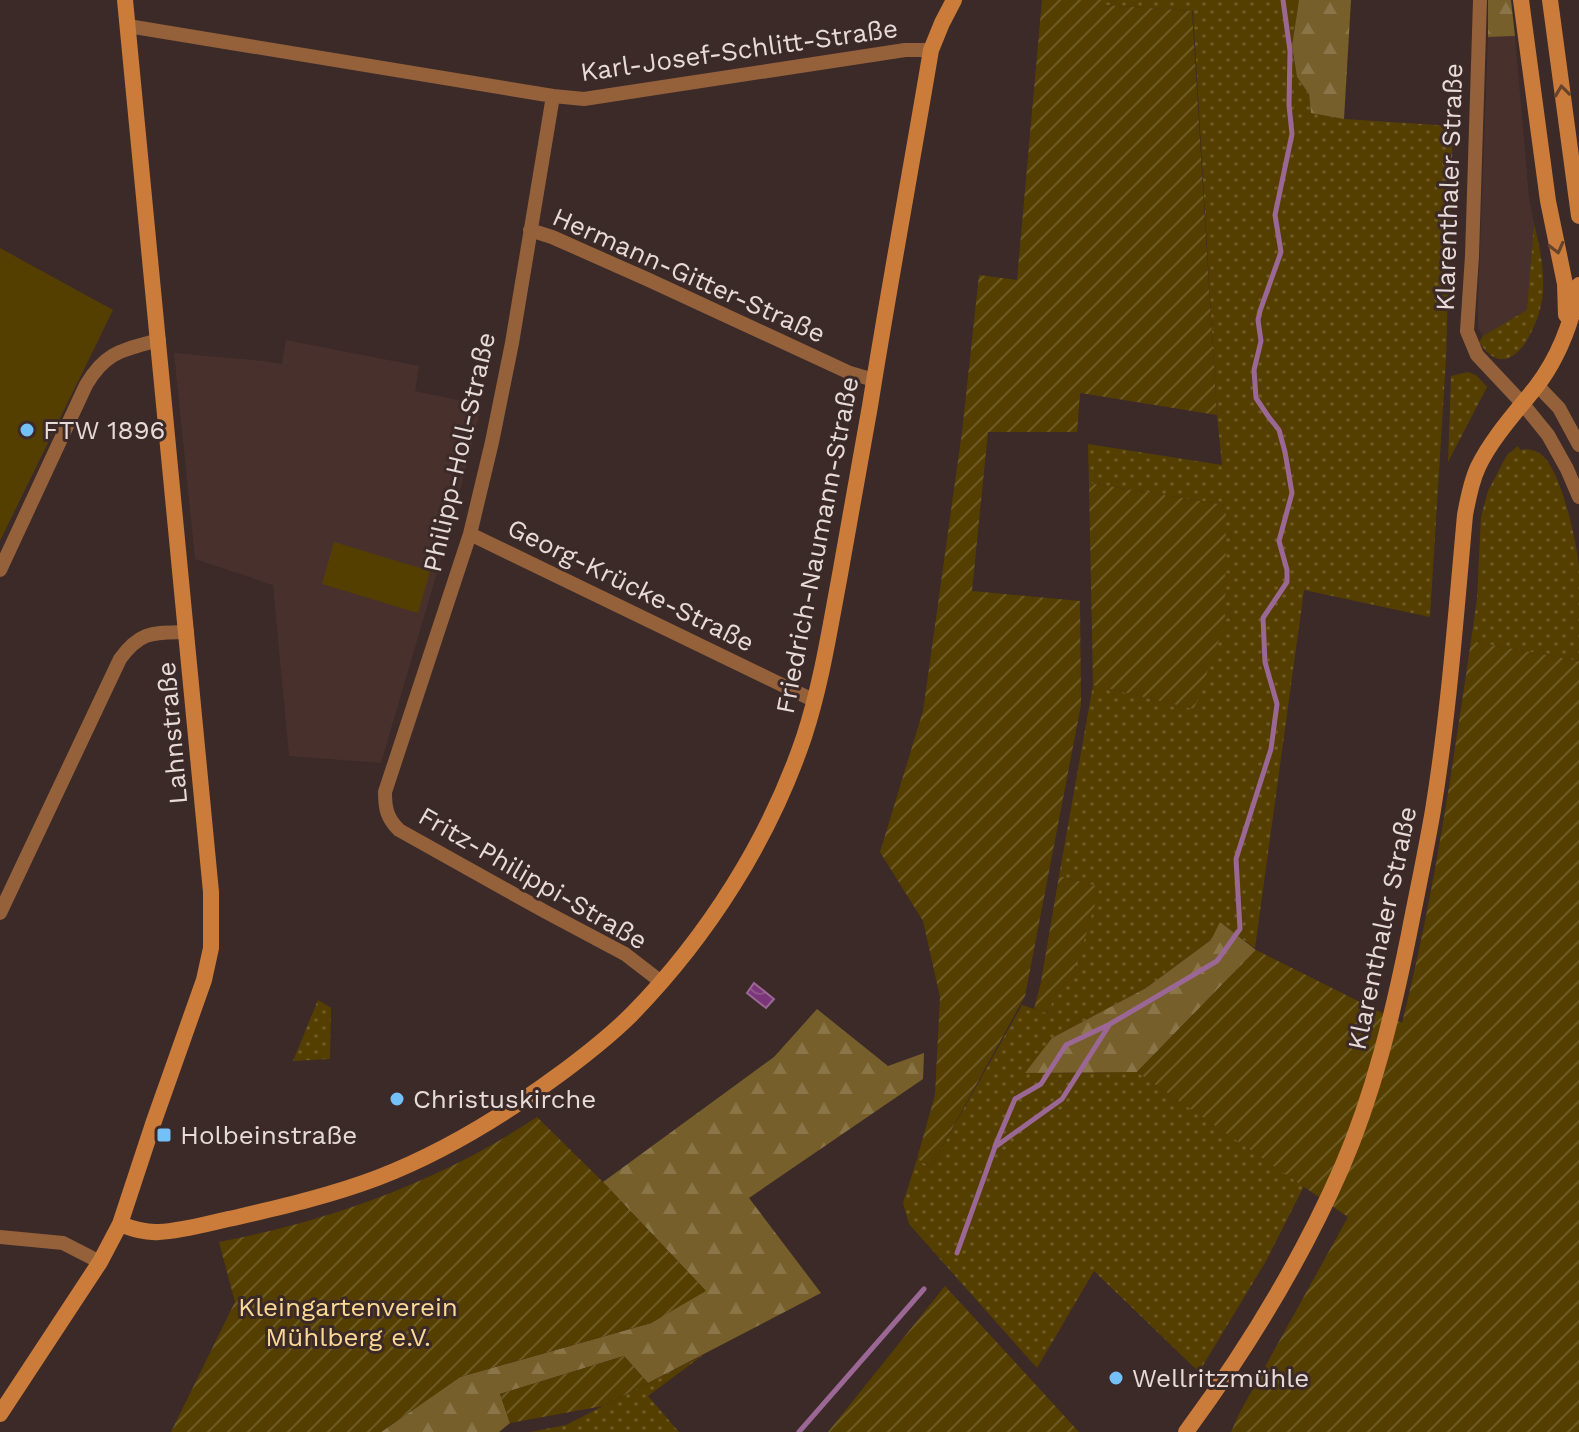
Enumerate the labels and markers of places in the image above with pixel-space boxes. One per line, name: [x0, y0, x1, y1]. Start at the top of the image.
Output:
place label: FTW 1896: [43, 415, 165, 445]
marker: FTW 1896: [18, 421, 36, 439]
place label: Christuskirche: [413, 1084, 596, 1114]
marker: Christuskirche: [388, 1090, 406, 1108]
place label: Holbeinstraße: [180, 1120, 357, 1150]
marker: Holbeinstraße: [155, 1126, 173, 1144]
place label: Wellritzmühle: [1132, 1363, 1309, 1393]
marker: Wellritzmühle: [1107, 1369, 1125, 1387]

